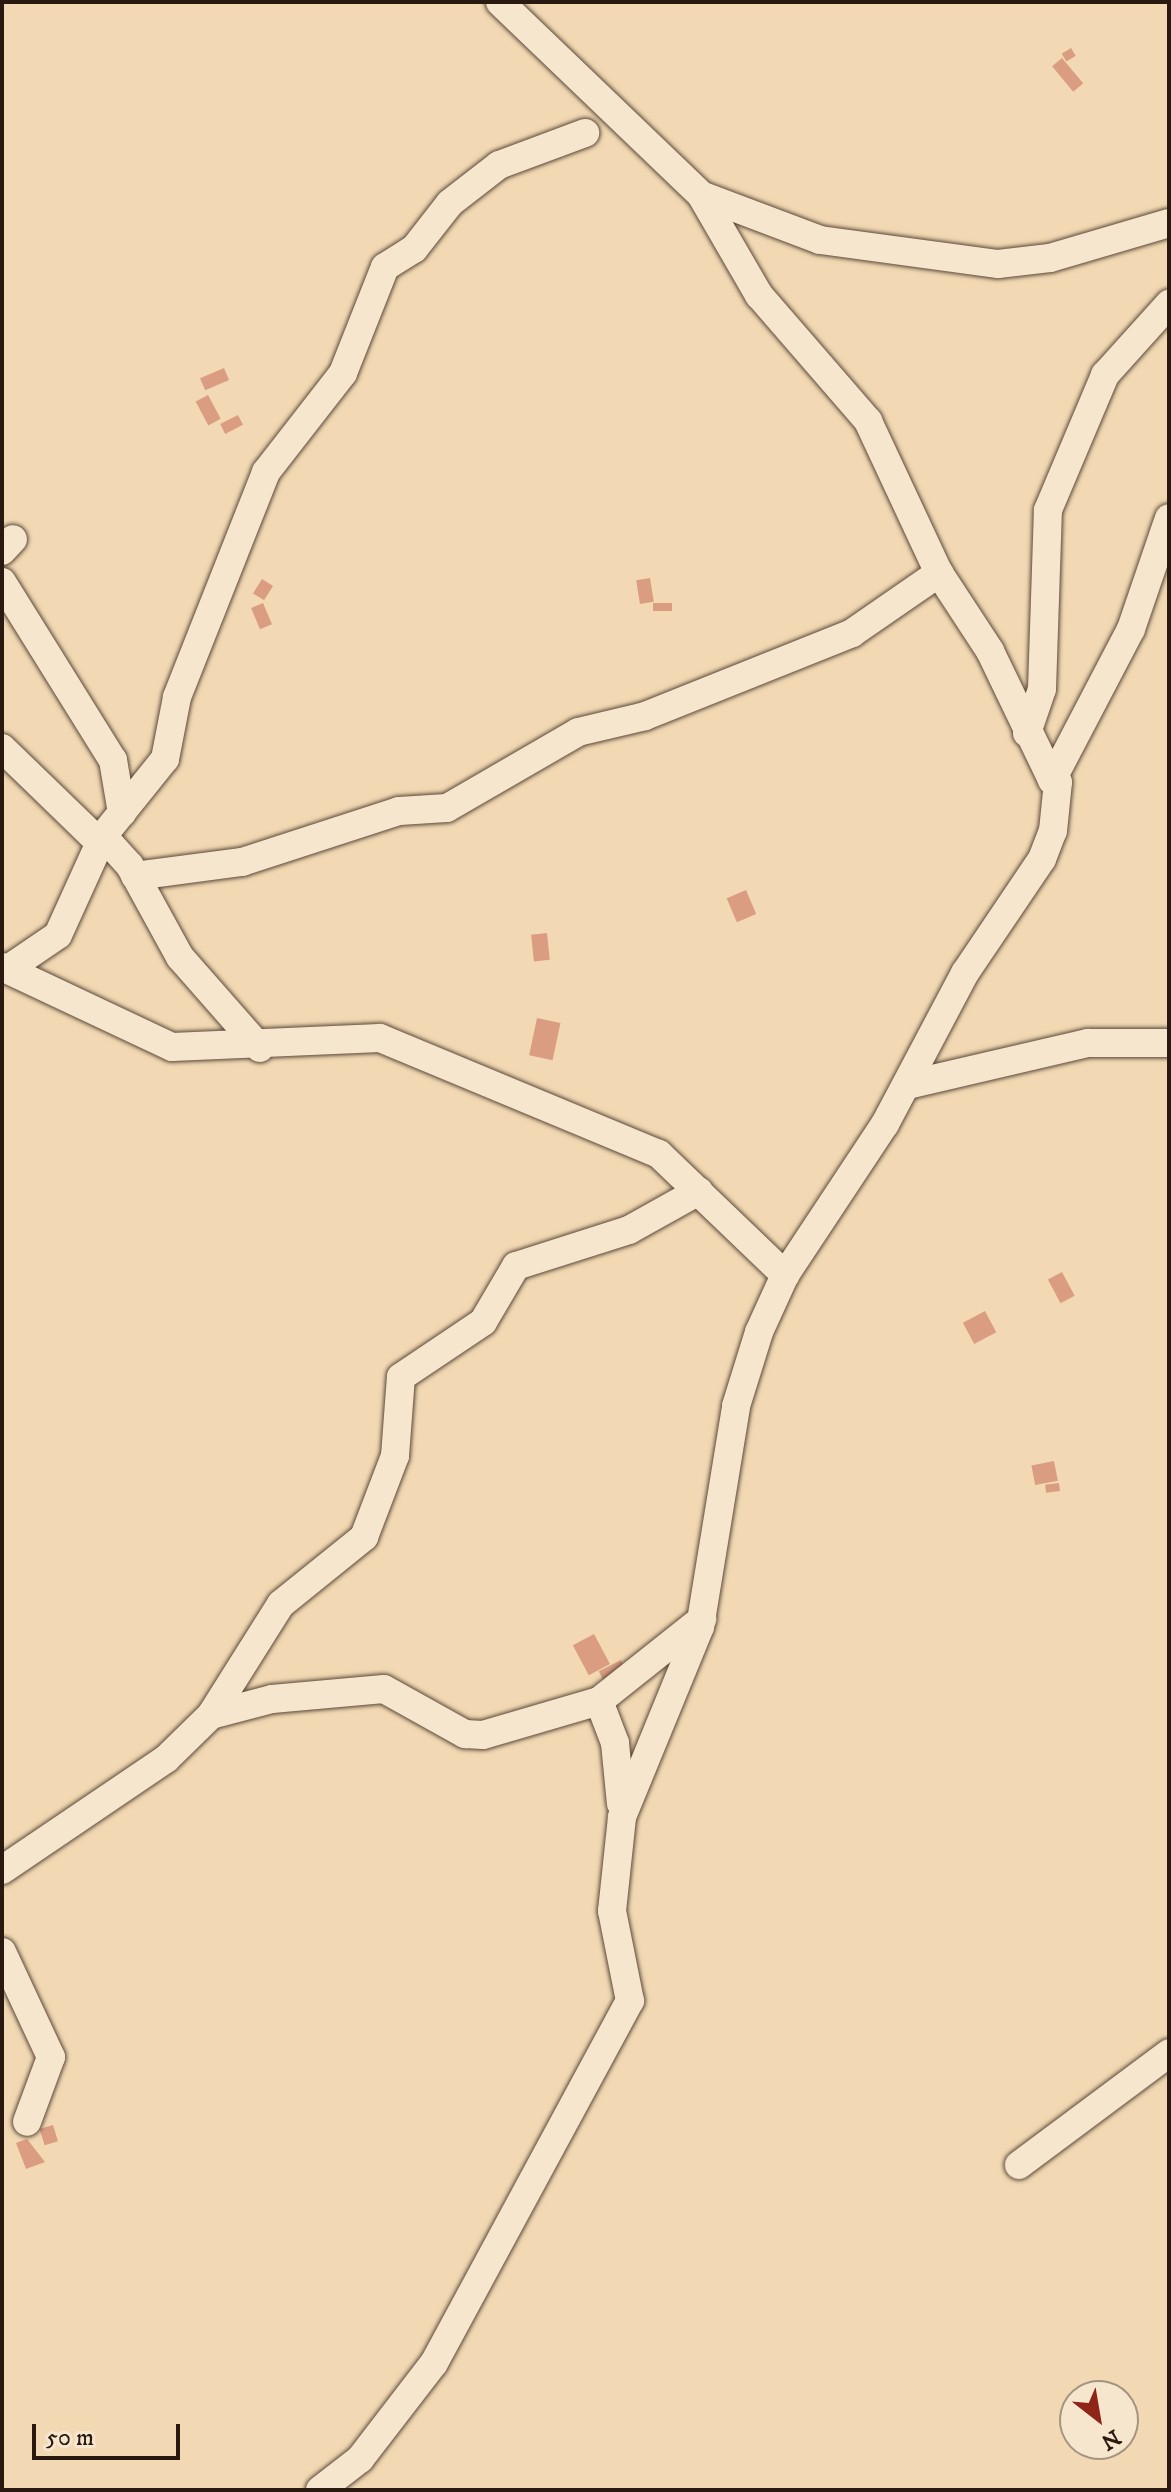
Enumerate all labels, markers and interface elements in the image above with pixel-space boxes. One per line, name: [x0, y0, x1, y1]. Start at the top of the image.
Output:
north arrow: [1059, 2380, 1139, 2460]
scale bar: [36, 2408, 184, 2458]
text: 50 m: [46, 2423, 94, 2453]
text: N: [1096, 2423, 1125, 2456]

